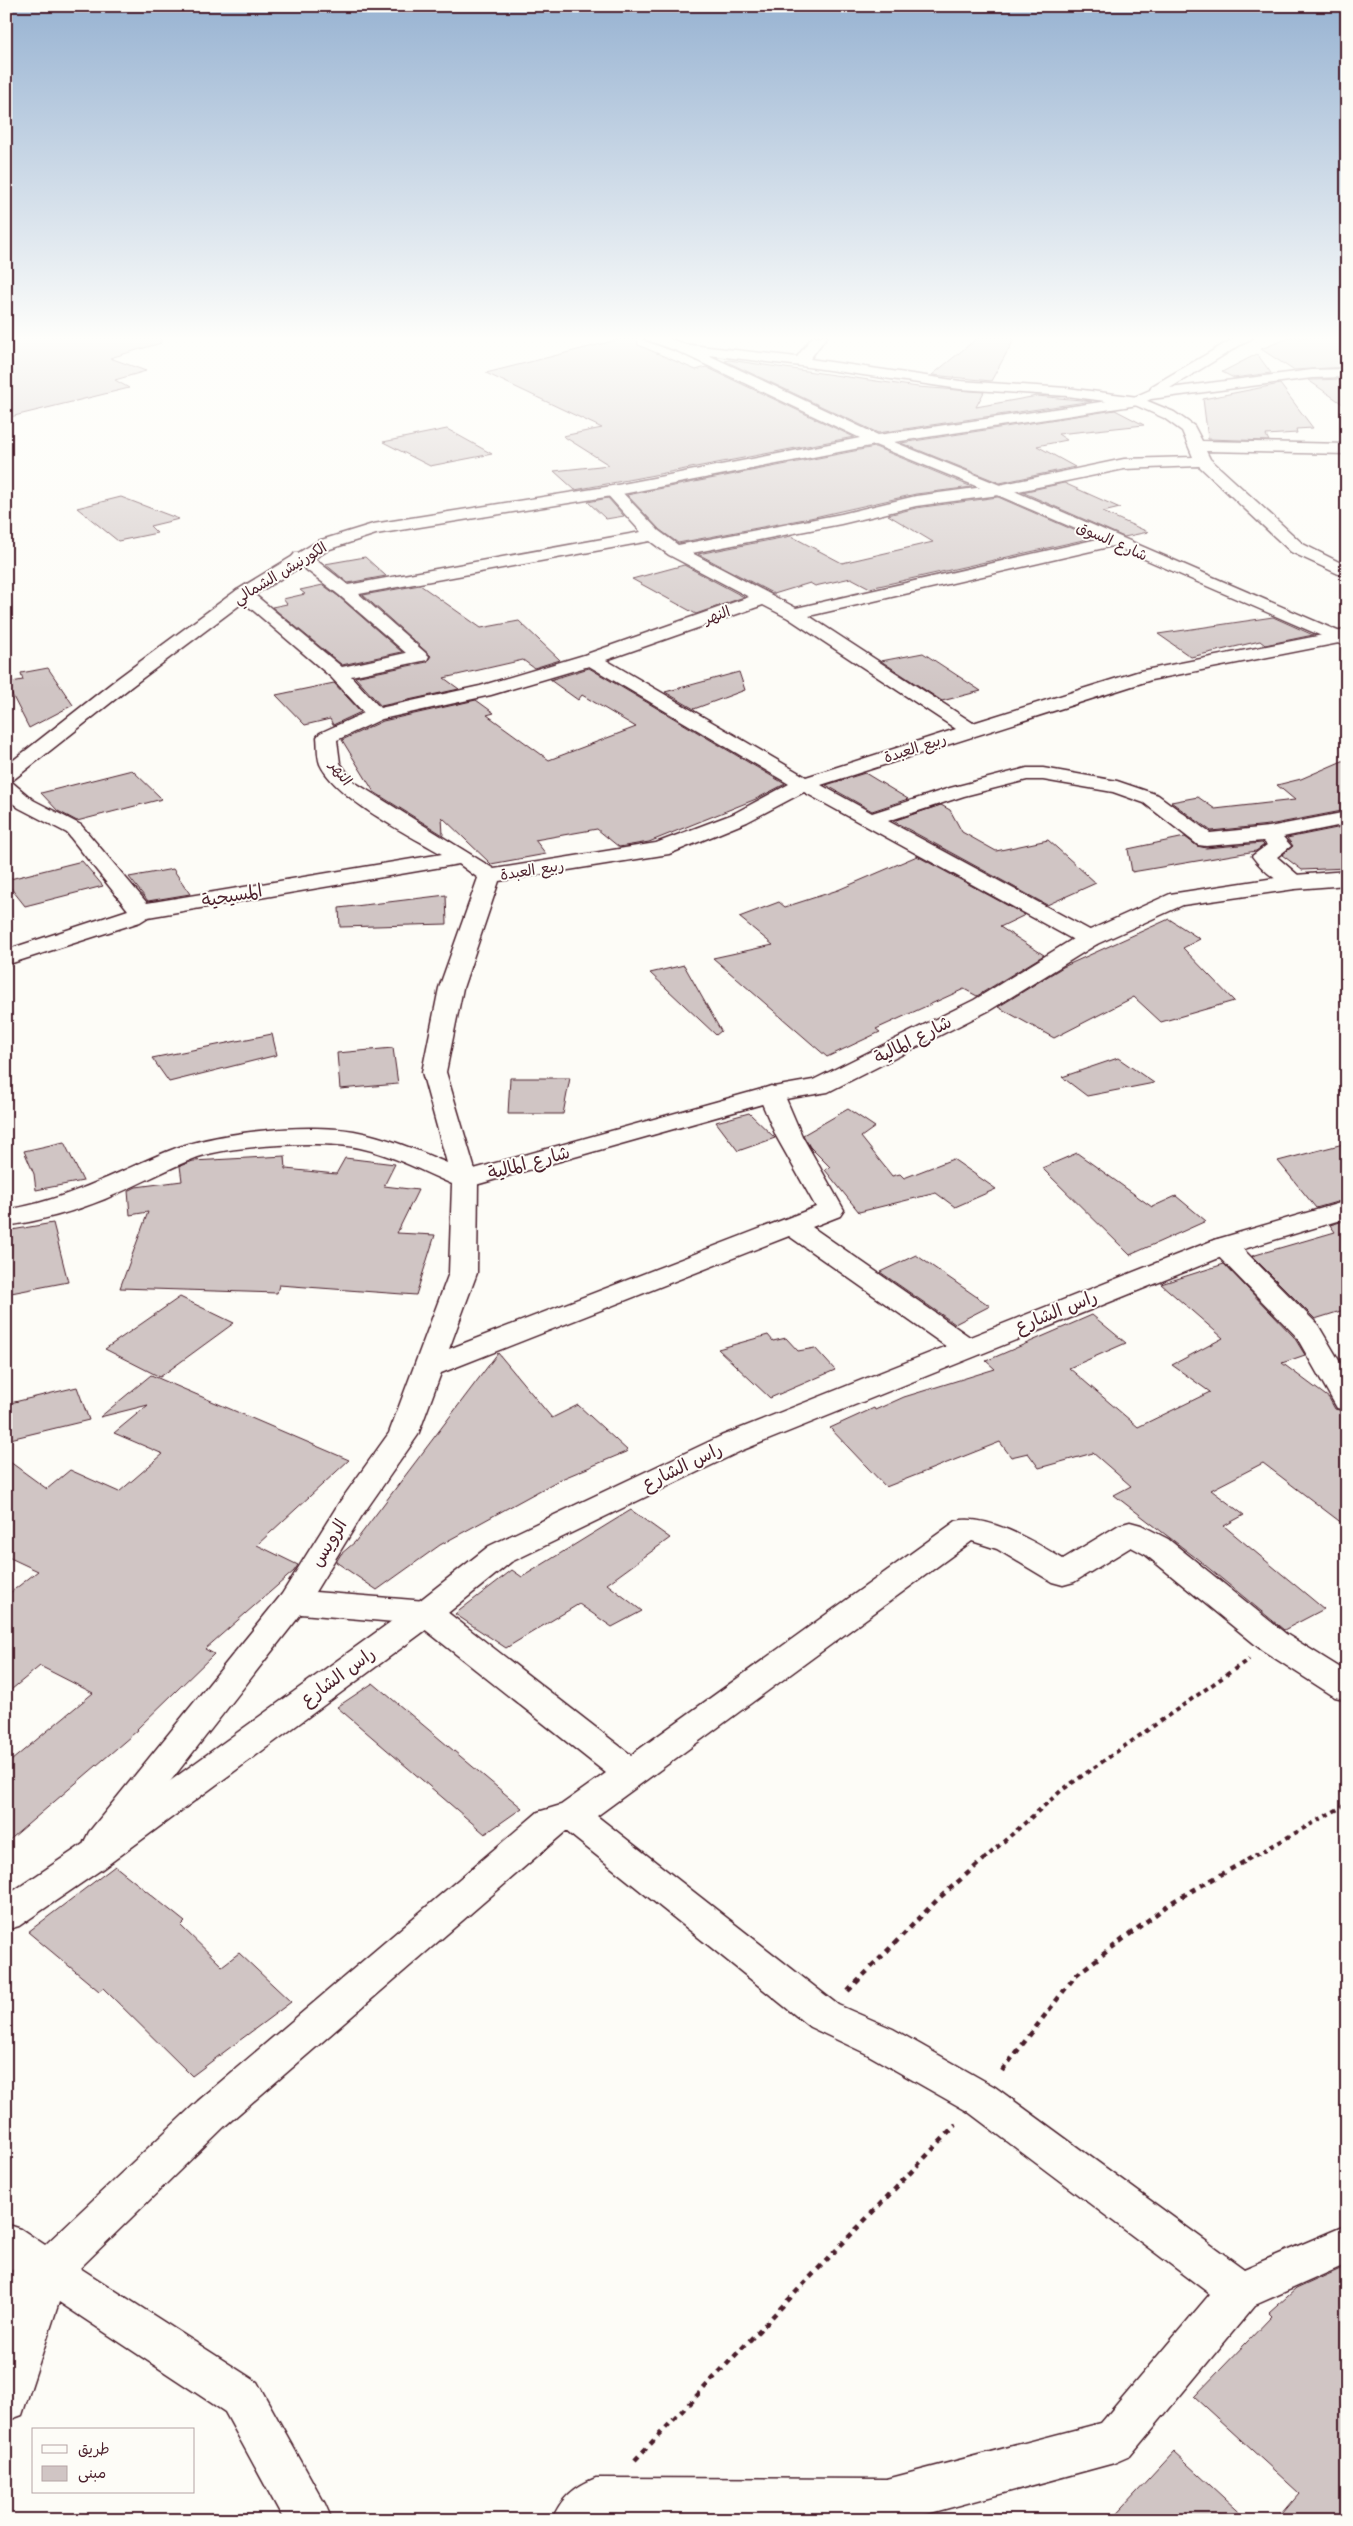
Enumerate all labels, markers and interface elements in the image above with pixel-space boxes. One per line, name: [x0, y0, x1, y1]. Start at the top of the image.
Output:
street label: شارع السوق: [1073, 517, 1150, 566]
street label: الكورنيش الشمالي: [230, 538, 332, 611]
street label: النهر: [700, 602, 733, 629]
street label: ربيع العبدة: [882, 729, 949, 768]
street label: النهر: [325, 755, 356, 789]
street label: ربيع العبدة: [499, 856, 566, 886]
street label: المسيحية: [200, 880, 264, 912]
street label: شارع المالية: [871, 1012, 956, 1069]
street label: شارع المالية: [486, 1142, 573, 1185]
street label: راس الشارع: [1012, 1286, 1101, 1339]
street label: راس الشارع: [638, 1439, 726, 1496]
street label: الرويس: [306, 1515, 352, 1571]
street label: راس الشارع: [297, 1643, 380, 1712]
legend: [32, 2428, 195, 2494]
text: طريق: [78, 2440, 110, 2458]
text: مبنى: [78, 2464, 106, 2483]

